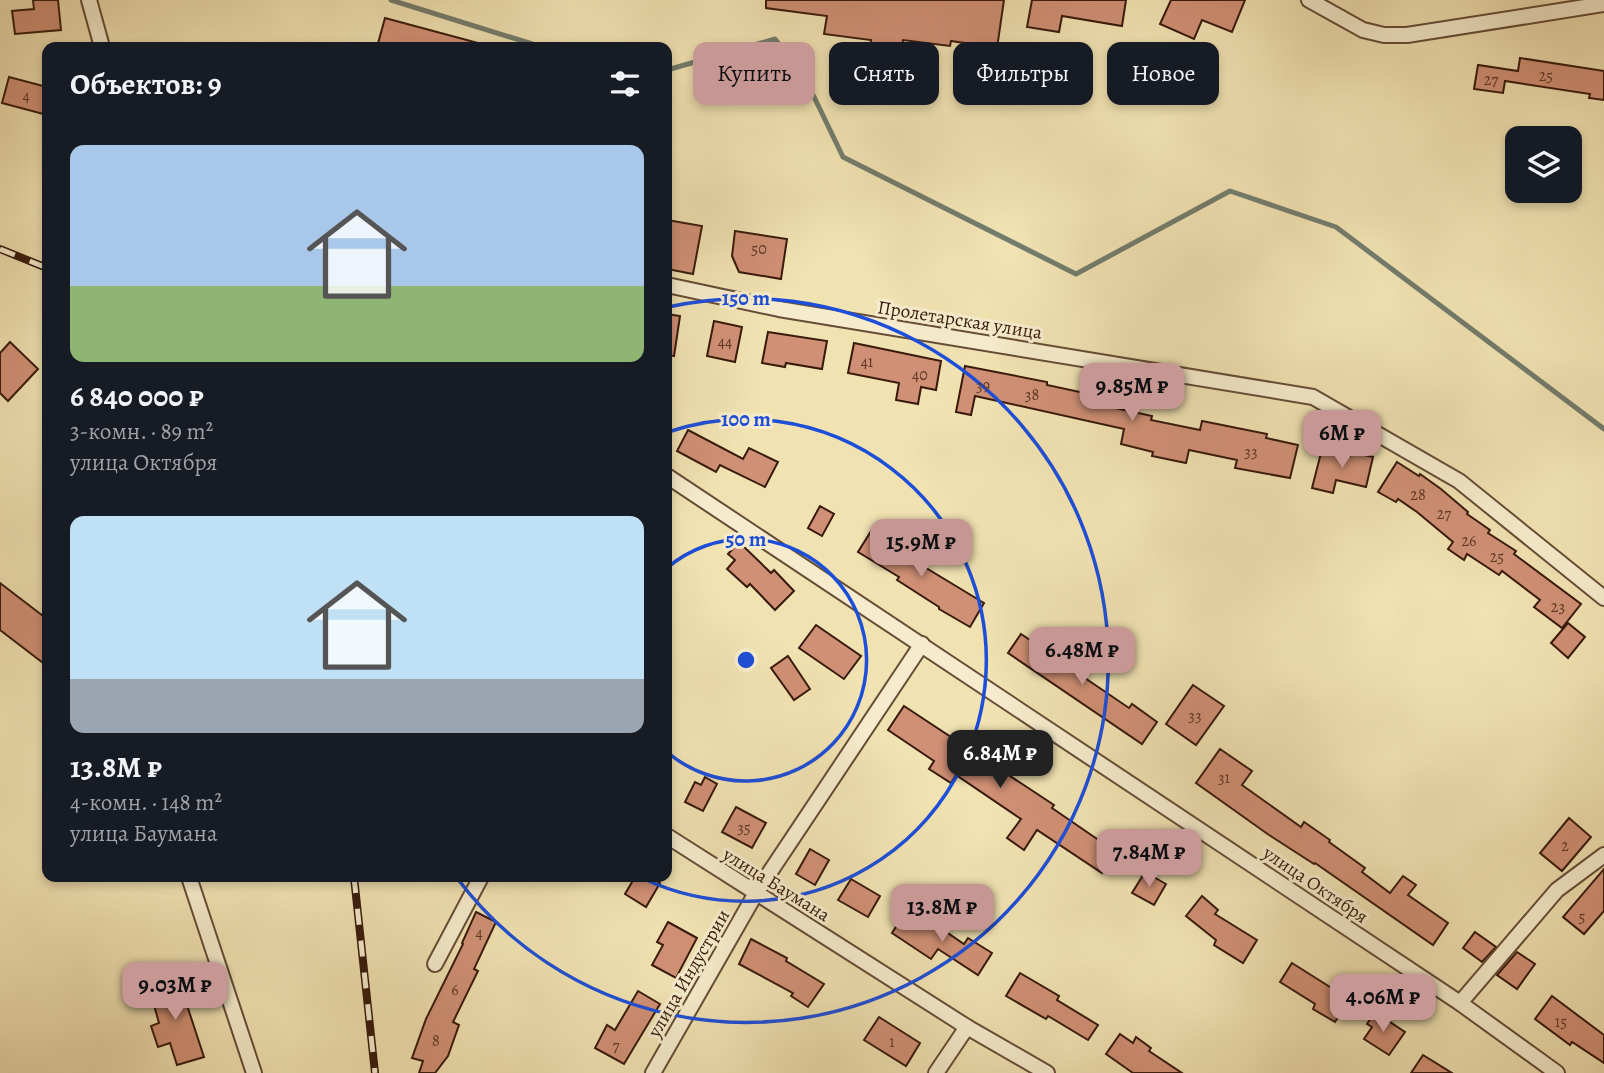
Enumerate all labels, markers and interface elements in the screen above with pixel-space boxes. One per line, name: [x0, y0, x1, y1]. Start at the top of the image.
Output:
chip: Купить: [693, 42, 815, 105]
chip: Снять: [829, 42, 939, 105]
chip: Фильтры: [953, 42, 1093, 105]
chip: Новое: [1107, 42, 1219, 105]
text: Объектов: 9: [70, 64, 222, 104]
icon: filters: [606, 65, 644, 103]
house number: 25: [1539, 65, 1553, 87]
house number: 27: [1484, 69, 1498, 91]
house number: 4: [22, 85, 30, 107]
map controls: [1505, 126, 1582, 203]
button: layers: [1505, 126, 1582, 203]
icon: home: [294, 191, 420, 317]
house number: 50: [751, 238, 767, 260]
text: 150 m: [722, 284, 771, 312]
street label: Пролетарская улица: [876, 294, 1044, 346]
house number: 44: [718, 331, 732, 353]
house number: 41: [861, 351, 874, 373]
house number: 40: [912, 364, 928, 386]
pin: 9.85M ₽: [1067, 364, 1197, 423]
text: 9.85M ₽: [1096, 370, 1168, 401]
house number: 39: [976, 375, 990, 397]
text: 6 840 000 ₽: [70, 376, 204, 416]
house number: 38: [1025, 384, 1039, 406]
text: 100 m: [721, 405, 771, 433]
pin: 6M ₽: [1301, 410, 1383, 470]
text: 3-комн. · 89 m²: [70, 416, 213, 447]
text: 6M ₽: [1319, 417, 1365, 448]
house number: 33: [1244, 441, 1258, 463]
text: улица Октября: [70, 447, 217, 478]
house number: 28: [1410, 484, 1426, 506]
house number: 27: [1437, 503, 1451, 525]
pin: 15.9M ₽: [856, 520, 986, 579]
text: 50 m: [726, 525, 767, 553]
text: 15.9M ₽: [886, 526, 956, 557]
house number: 26: [1462, 530, 1477, 552]
house number: 25: [1490, 546, 1504, 568]
icon: home: [294, 562, 420, 688]
house number: 23: [1551, 596, 1565, 618]
pin: 6.48M ₽: [1017, 628, 1147, 687]
text: 6.48M ₽: [1045, 634, 1119, 665]
centre of rings: [734, 648, 758, 672]
house number: 33: [1188, 705, 1202, 727]
pin: 6.84M ₽: [935, 730, 1065, 790]
text: 6.84M ₽: [963, 737, 1037, 768]
text: 13.8M ₽: [70, 747, 162, 787]
house number: 31: [1218, 767, 1231, 789]
text: 4-комн. · 148 m²: [70, 787, 222, 818]
house number: 35: [737, 817, 751, 839]
text: улица Баумана: [70, 818, 218, 849]
pin: 7.84M ₽: [1084, 830, 1214, 889]
house number: 2: [1561, 835, 1569, 857]
text: 7.84M ₽: [1112, 836, 1186, 867]
street label: улица Октября: [1257, 839, 1373, 930]
street label: улица Баумана: [717, 841, 835, 928]
pin: 13.8M ₽: [877, 884, 1007, 944]
text: 13.8M ₽: [907, 891, 977, 922]
street label: улица Индустрии: [641, 905, 736, 1043]
house number: 5: [1579, 906, 1586, 928]
house number: 4: [475, 922, 483, 944]
pin: 9.03M ₽: [110, 962, 240, 1022]
text: 9.03M ₽: [138, 969, 212, 1000]
pin: 4.06M ₽: [1318, 974, 1448, 1034]
house number: 6: [451, 979, 459, 1001]
text: 4.06M ₽: [1346, 981, 1420, 1012]
house number: 15: [1555, 1011, 1567, 1033]
house number: 8: [432, 1030, 440, 1052]
house number: 1: [889, 1031, 895, 1053]
house number: 7: [613, 1035, 620, 1057]

